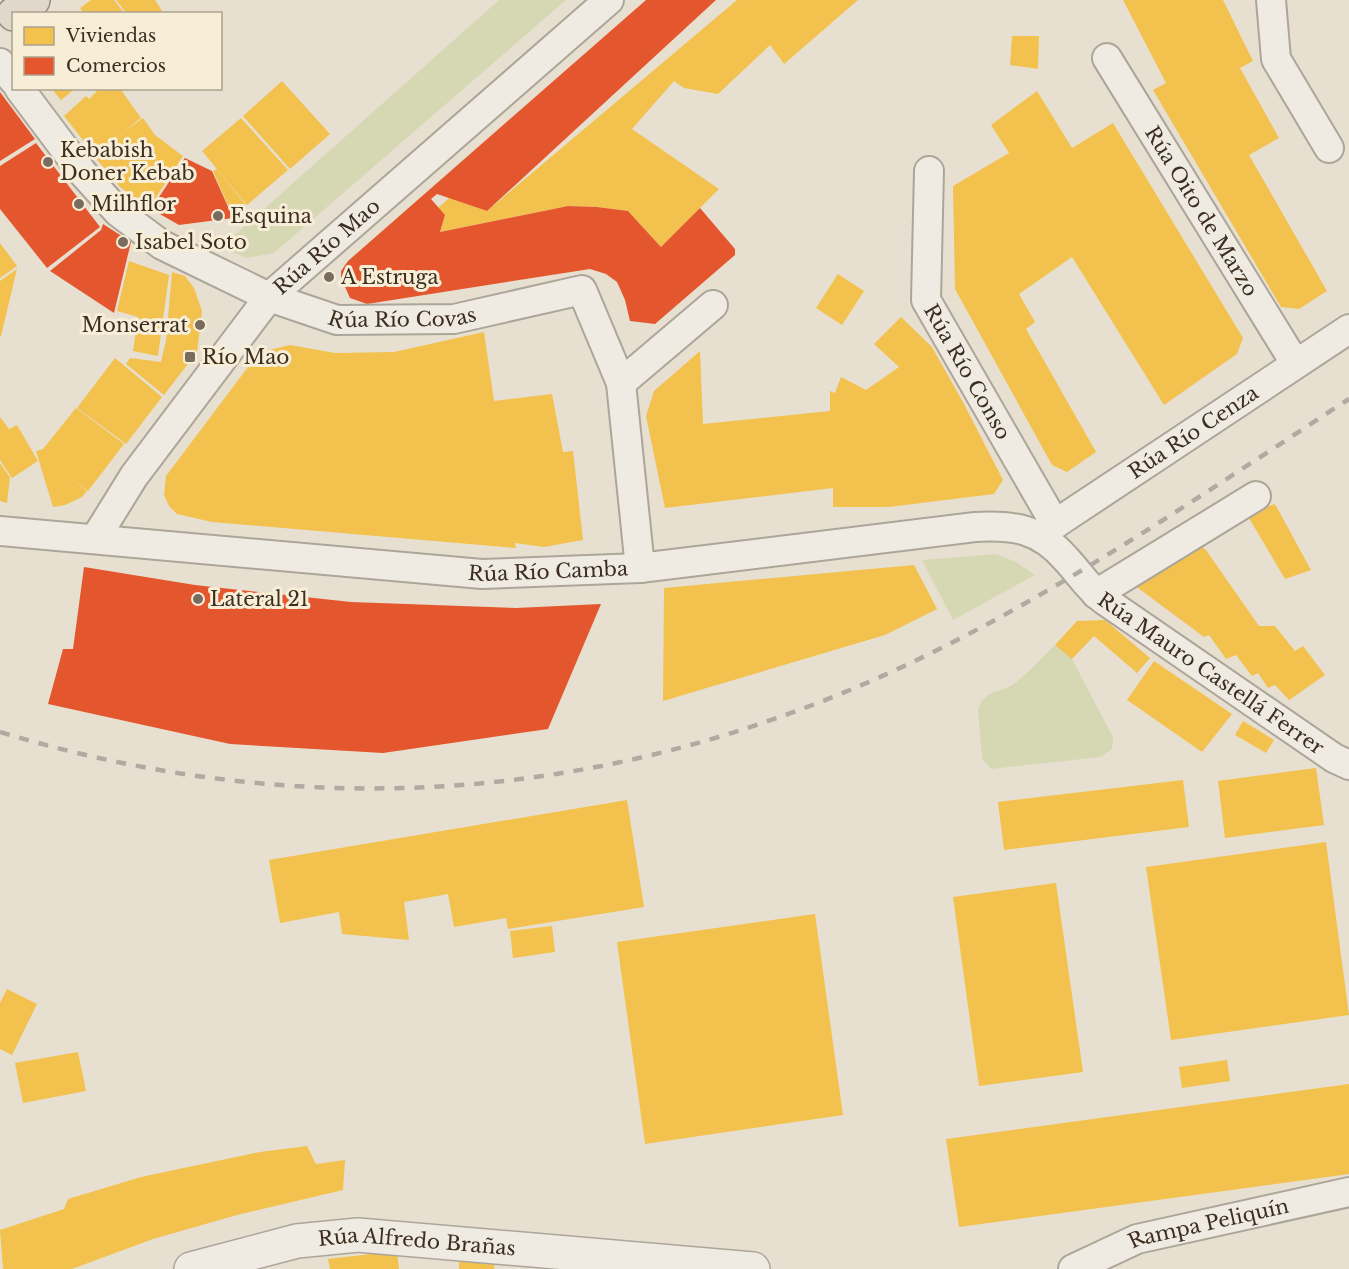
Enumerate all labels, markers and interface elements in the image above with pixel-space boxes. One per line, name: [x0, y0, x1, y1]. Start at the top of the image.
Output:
legend: [12, 12, 222, 90]
text: Viviendas: [65, 25, 156, 47]
text: Comercios: [66, 55, 166, 77]
street label: Rúa Oito de Marzo: [1140, 122, 1263, 301]
place label: Kebabish Doner Kebab: [60, 138, 195, 185]
marker: Kebabish Doner Kebab: [41, 155, 55, 169]
place label: Milhflor: [91, 192, 177, 216]
street label: Rúa Río Mao: [269, 194, 385, 299]
marker: Milhflor: [72, 197, 86, 211]
place label: Esquina: [230, 204, 313, 228]
marker: Esquina: [211, 209, 225, 223]
place label: Isabel Soto: [135, 230, 247, 254]
marker: Isabel Soto: [116, 235, 130, 249]
place label: A Estruga: [340, 265, 439, 289]
marker: A Estruga: [322, 270, 336, 284]
street label: Rúa Río Conso: [919, 300, 1016, 444]
street label: Rúa Río Covas: [325, 302, 479, 334]
place label: Monserrat: [82, 313, 188, 337]
marker: Monserrat: [193, 318, 207, 332]
place label: Río Mao: [202, 345, 289, 369]
marker: Río Mao: [183, 350, 197, 364]
street label: Rúa Río Cenza: [1124, 380, 1264, 484]
street label: Rúa Río Camba: [467, 556, 629, 586]
place label: Lateral 21: [210, 587, 309, 611]
street label: Rúa Mauro Castellá Ferrer: [1093, 587, 1329, 760]
marker: Lateral 21: [191, 592, 205, 606]
street label: Rampa Peliquín: [1124, 1194, 1291, 1253]
street label: Rúa Alfredo Brañas: [317, 1223, 517, 1261]

